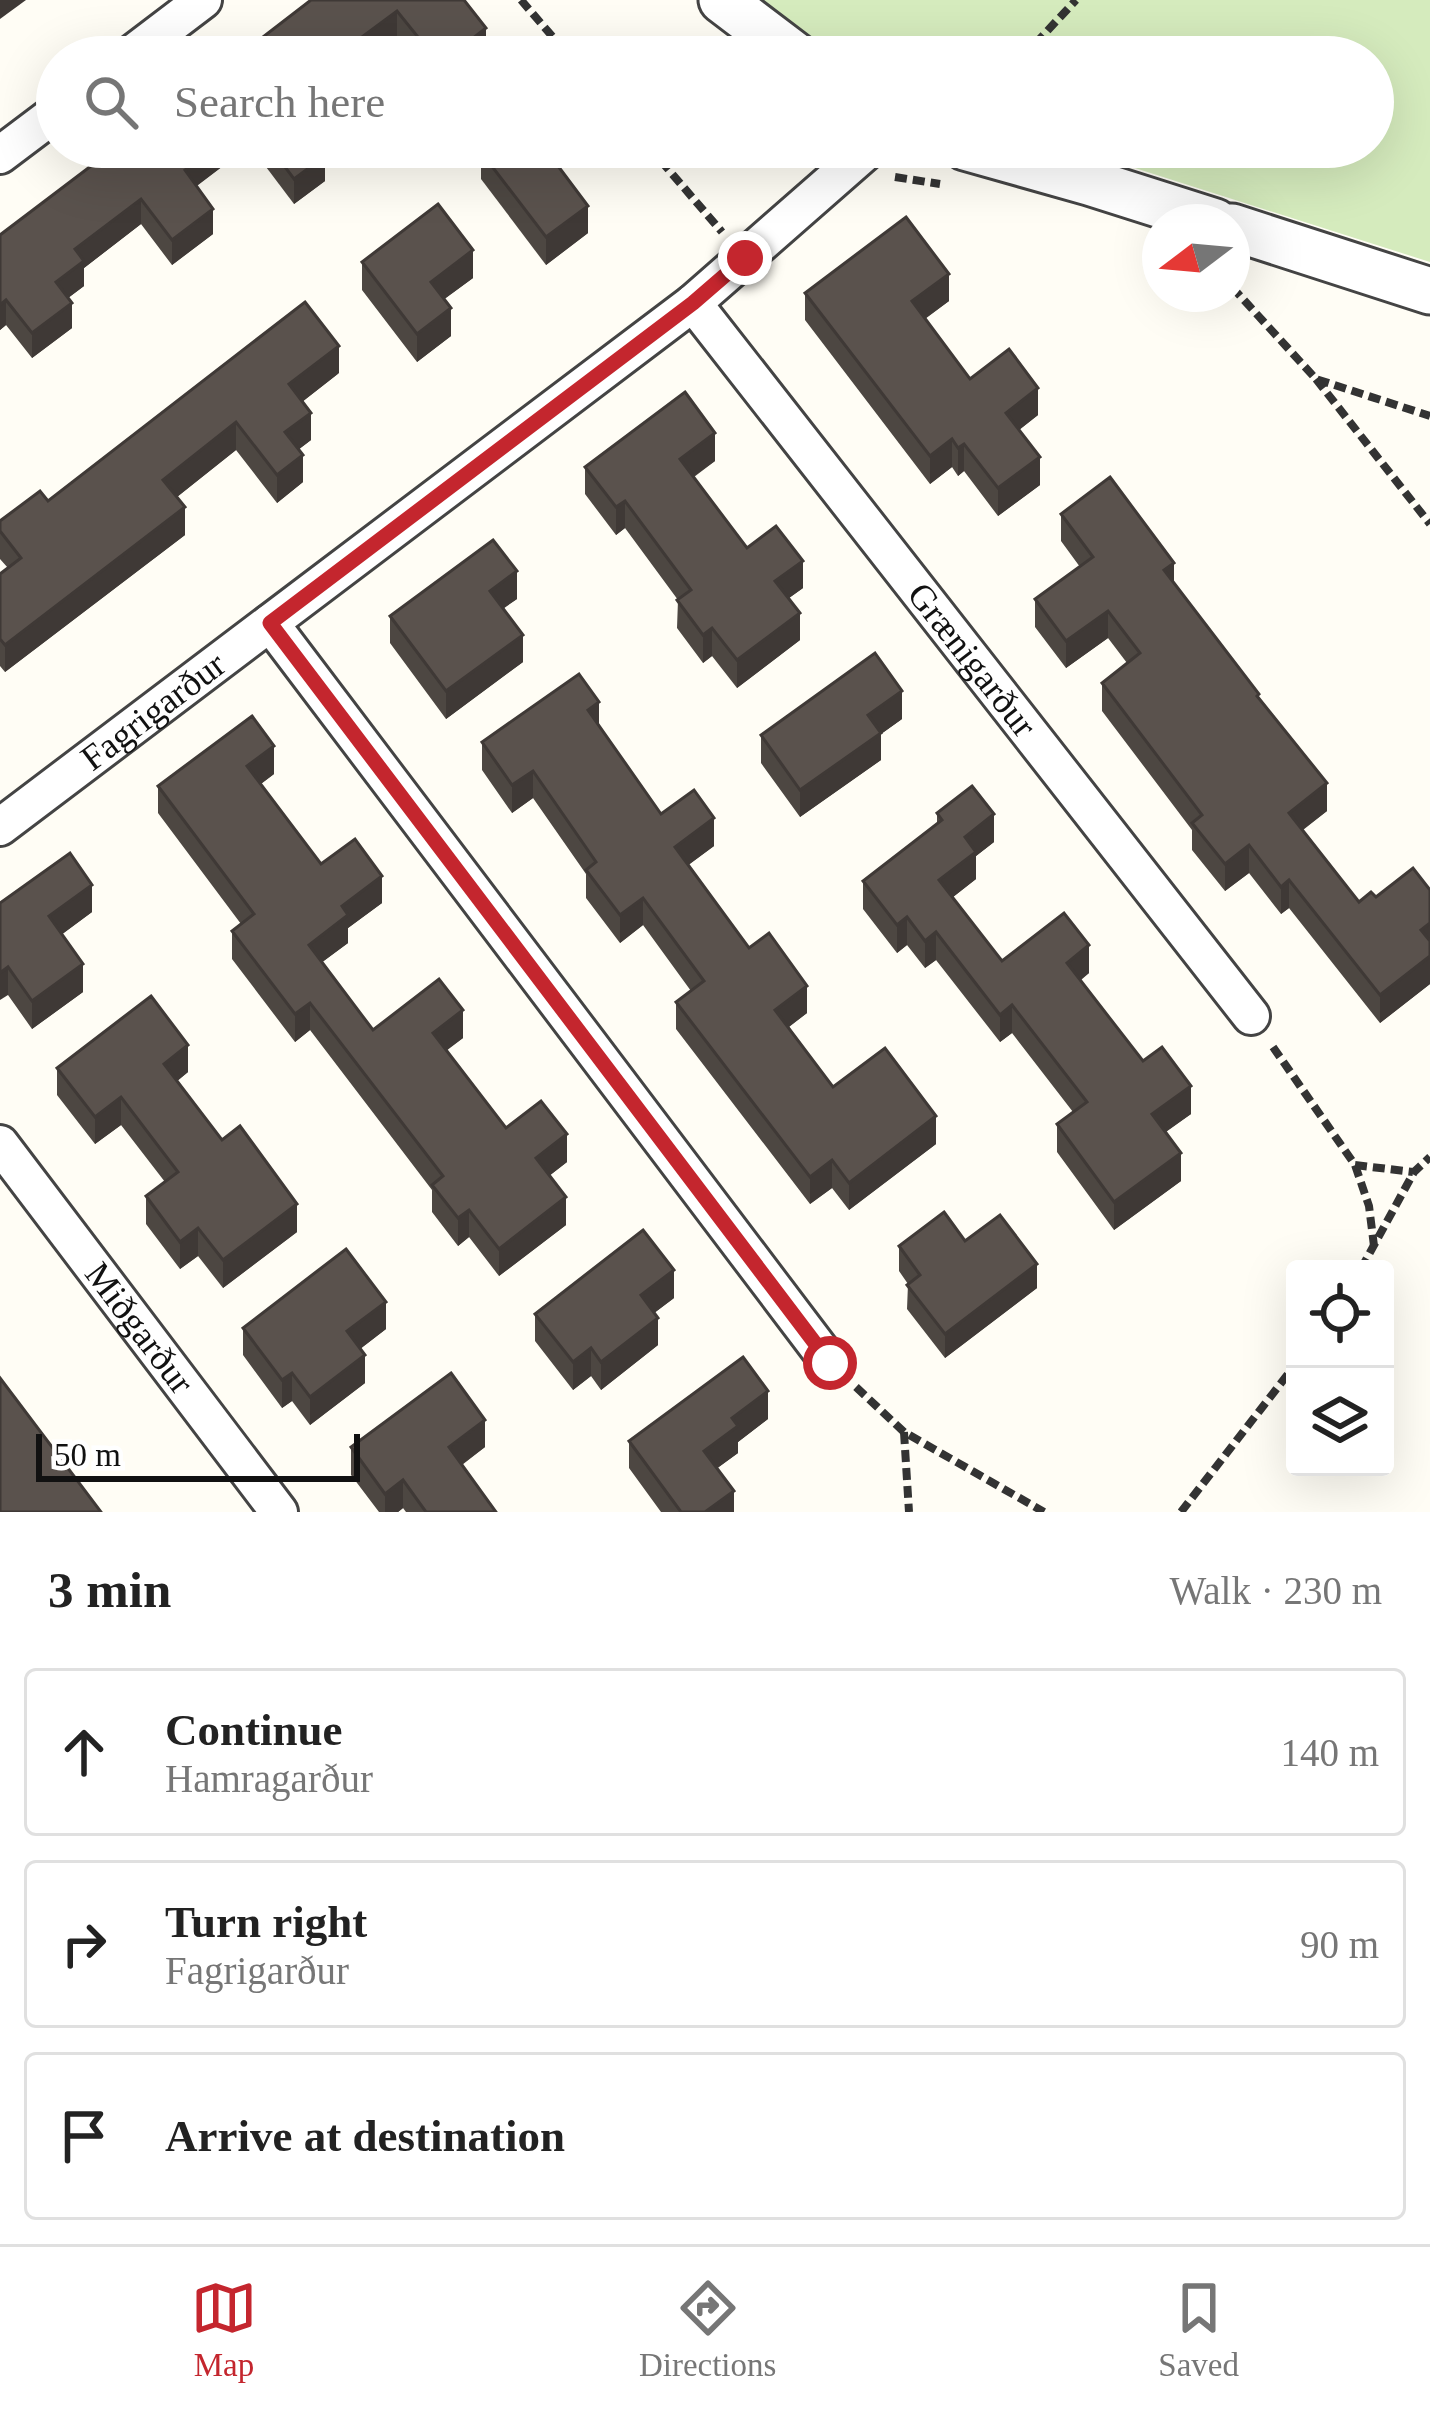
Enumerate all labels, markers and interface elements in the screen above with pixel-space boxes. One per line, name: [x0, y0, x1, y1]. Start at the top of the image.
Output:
search box: [36, 36, 1394, 168]
icon: search: [78, 69, 144, 135]
text: Search here: [174, 77, 385, 127]
north arrow: [1142, 204, 1250, 312]
route end: [718, 231, 772, 285]
street label: Grænigarður: [900, 575, 1045, 745]
street label: Fagrigarður: [73, 644, 233, 778]
street label: Miðgarður: [77, 1255, 202, 1402]
map controls: [1286, 1260, 1394, 1476]
button: locate: [1286, 1260, 1394, 1368]
route start: [803, 1336, 857, 1390]
button: layers: [1286, 1368, 1394, 1476]
scale bar: [36, 1428, 360, 1481]
text: 50 m: [54, 1437, 121, 1473]
text: 3 min: [48, 1562, 171, 1618]
text: Walk · 230 m: [1170, 1569, 1382, 1612]
text: Continue: [165, 1705, 343, 1755]
icon: ahead: [51, 1719, 117, 1785]
text: 140 m: [1280, 1731, 1379, 1774]
text: Hamragarður: [165, 1757, 373, 1800]
text: Turn right: [165, 1897, 367, 1947]
icon: right: [51, 1911, 117, 1977]
text: 90 m: [1300, 1923, 1379, 1966]
text: Fagrigarður: [165, 1949, 349, 1992]
icon: arrive: [51, 2103, 117, 2169]
text: Arrive at destination: [165, 2111, 565, 2161]
tab: Map: [191, 2275, 257, 2384]
tab: Directions: [639, 2275, 776, 2384]
tab: Saved: [1158, 2275, 1239, 2384]

